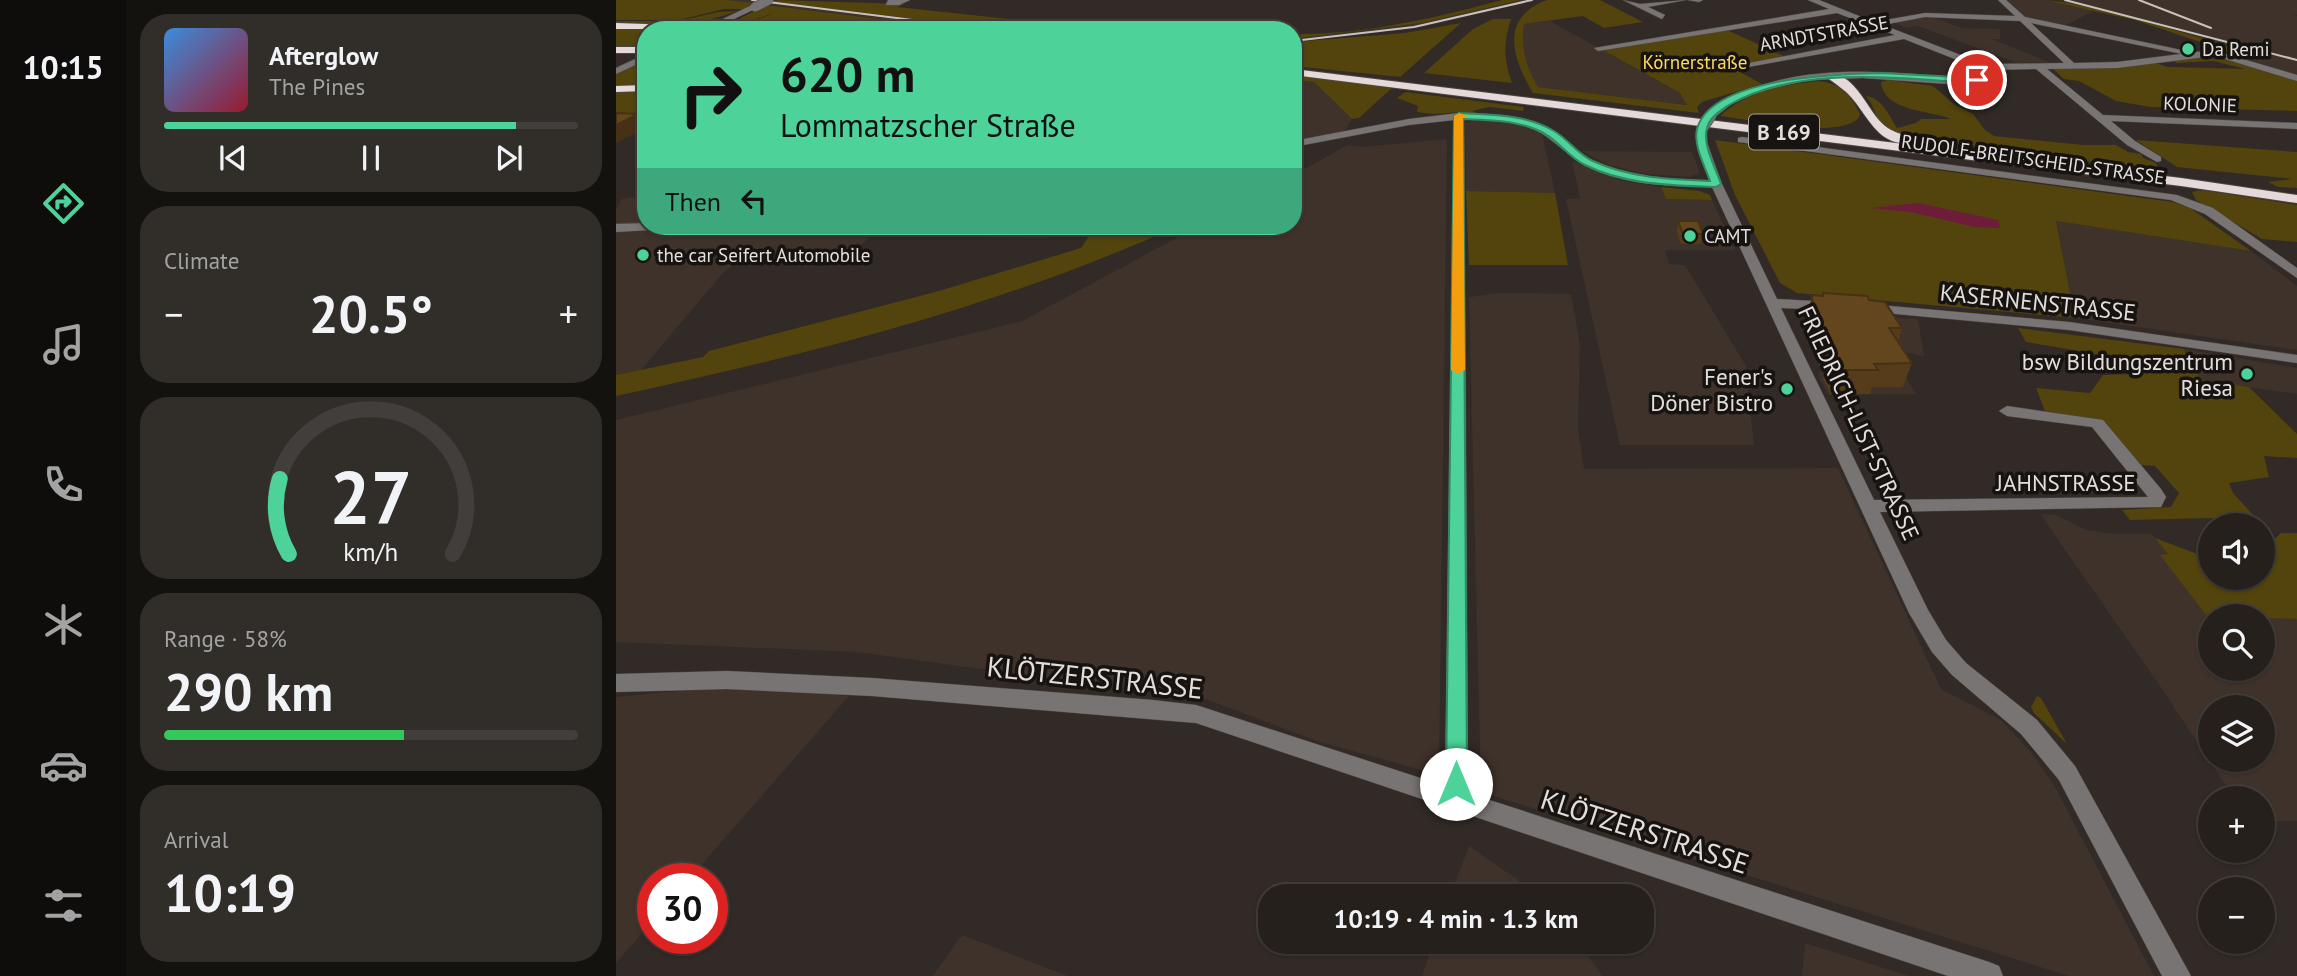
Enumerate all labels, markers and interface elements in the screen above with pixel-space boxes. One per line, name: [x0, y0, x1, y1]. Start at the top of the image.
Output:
street label: ARNDTSTRASSE: [1758, 10, 1890, 56]
place label: Da Remi: [2202, 37, 2270, 61]
text: Afterglow: [269, 39, 378, 72]
marker: Da Remi: [2180, 41, 2196, 57]
text: 620 m: [780, 42, 915, 106]
text: 10:15: [22, 46, 104, 88]
icon: right: [665, 49, 756, 140]
park label: Körnerstraße: [1642, 50, 1748, 74]
pin: [1947, 50, 2007, 110]
icon: arrive: [1958, 61, 1996, 99]
text: The Pines: [269, 72, 365, 101]
street label: KOLONIE: [2163, 91, 2237, 117]
text: Lommatzscher Straße: [780, 104, 1076, 146]
road number: B 169: [1749, 114, 1819, 150]
street label: RUDOLF-BREITSCHEID-STRASSE: [1900, 129, 2166, 189]
icon: previous: [214, 139, 252, 177]
icon: pause: [352, 139, 390, 177]
icon: next: [490, 139, 528, 177]
icon: directions: [39, 179, 88, 228]
icon: left: [735, 182, 773, 220]
text: Then: [665, 185, 721, 218]
place label: CAMT: [1704, 224, 1751, 248]
marker: CAMT: [1682, 228, 1698, 244]
place label: the car Seifert Automobile: [657, 243, 870, 267]
text: Climate: [164, 246, 239, 275]
marker: the car Seifert Automobile: [635, 247, 651, 263]
street label: KASERNENSTRASSE: [1939, 277, 2137, 327]
text: 20.5°: [309, 280, 433, 347]
text: −: [164, 289, 183, 338]
text: +: [559, 289, 578, 338]
street label: FRIEDRICH-LIST-STRASSE: [1792, 301, 1926, 545]
icon: music: [39, 320, 88, 369]
place label: bsw Bildungszentrum Riesa: [2022, 347, 2233, 402]
place label: Fener's Döner Bistro: [1650, 362, 1773, 417]
marker: bsw Bildungszentrum Riesa: [2239, 366, 2255, 382]
marker: Fener's Döner Bistro: [1779, 381, 1795, 397]
text: 27: [330, 450, 412, 544]
icon: phone: [39, 460, 88, 509]
street label: JAHNSTRASSE: [1995, 468, 2136, 497]
map controls: [2198, 513, 2275, 954]
button: sound: [2198, 513, 2275, 590]
text: km/h: [344, 536, 398, 568]
icon: climate: [39, 600, 88, 649]
button: search: [2198, 604, 2275, 681]
text: Range · 58%: [164, 624, 287, 653]
street label: KLÖTZERSTRASSE: [985, 647, 1205, 707]
text: 290 km: [164, 658, 333, 725]
button: layers: [2198, 695, 2275, 772]
icon: car: [39, 741, 88, 790]
position arrow: [1419, 747, 1493, 821]
street label: KLÖTZERSTRASSE: [1536, 780, 1754, 882]
button: +: [2198, 786, 2275, 863]
text: Arrival: [164, 825, 228, 854]
text: 10:19: [164, 859, 296, 926]
speed limit sign: 30: [637, 863, 728, 954]
button: −: [2198, 877, 2275, 954]
icon: filters: [39, 881, 88, 930]
text: 10:19 · 4 min · 1.3 km: [1334, 902, 1579, 935]

